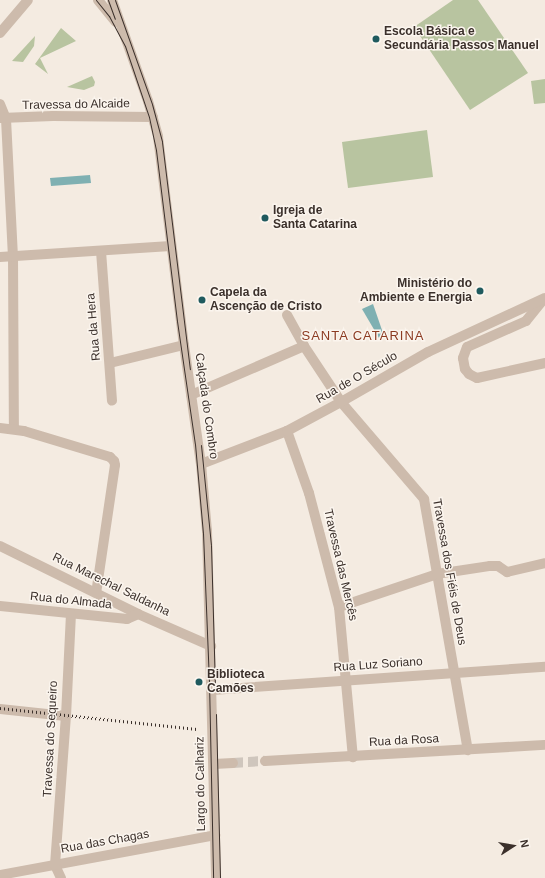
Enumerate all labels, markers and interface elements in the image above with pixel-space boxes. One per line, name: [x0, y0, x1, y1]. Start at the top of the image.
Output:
place label: Escola Básica e Secundária Passos Manuel: [384, 25, 539, 53]
marker: Escola Básica e Secundária Passos Manuel: [371, 34, 381, 44]
street label: Travessa do Alcaide: [22, 97, 130, 113]
place label: Igreja de Santa Catarina: [273, 204, 357, 232]
marker: Igreja de Santa Catarina: [260, 213, 270, 223]
place label: Ministério do Ambiente e Energia: [360, 277, 472, 305]
place label: Capela da Ascenção de Cristo: [210, 286, 322, 314]
marker: Ministério do Ambiente e Energia: [475, 286, 485, 296]
street label: Rua da Hera: [84, 292, 104, 362]
marker: Capela da Ascenção de Cristo: [197, 295, 207, 305]
district label: SANTA CATARINA: [301, 328, 425, 344]
street label: Rua de O Século: [314, 349, 400, 407]
street label: Calçada do Combro: [191, 352, 221, 460]
street label: Travessa dos Fiéis de Deus: [429, 498, 469, 646]
street label: Travessa das Mercês: [320, 508, 360, 622]
street label: Rua Marechal Saldanha: [50, 550, 172, 620]
street label: Rua do Almada: [29, 590, 113, 612]
street label: Rua Luz Soriano: [333, 655, 423, 675]
place label: Biblioteca Camões: [207, 668, 264, 696]
marker: Biblioteca Camões: [194, 677, 204, 687]
street label: Travessa do Sequeiro: [41, 680, 61, 798]
street label: Rua da Rosa: [369, 732, 439, 750]
street label: Largo do Calhariz: [193, 737, 209, 831]
north arrow: [493, 826, 533, 866]
street label: Rua das Chagas: [60, 827, 150, 857]
text: N: [518, 838, 531, 849]

